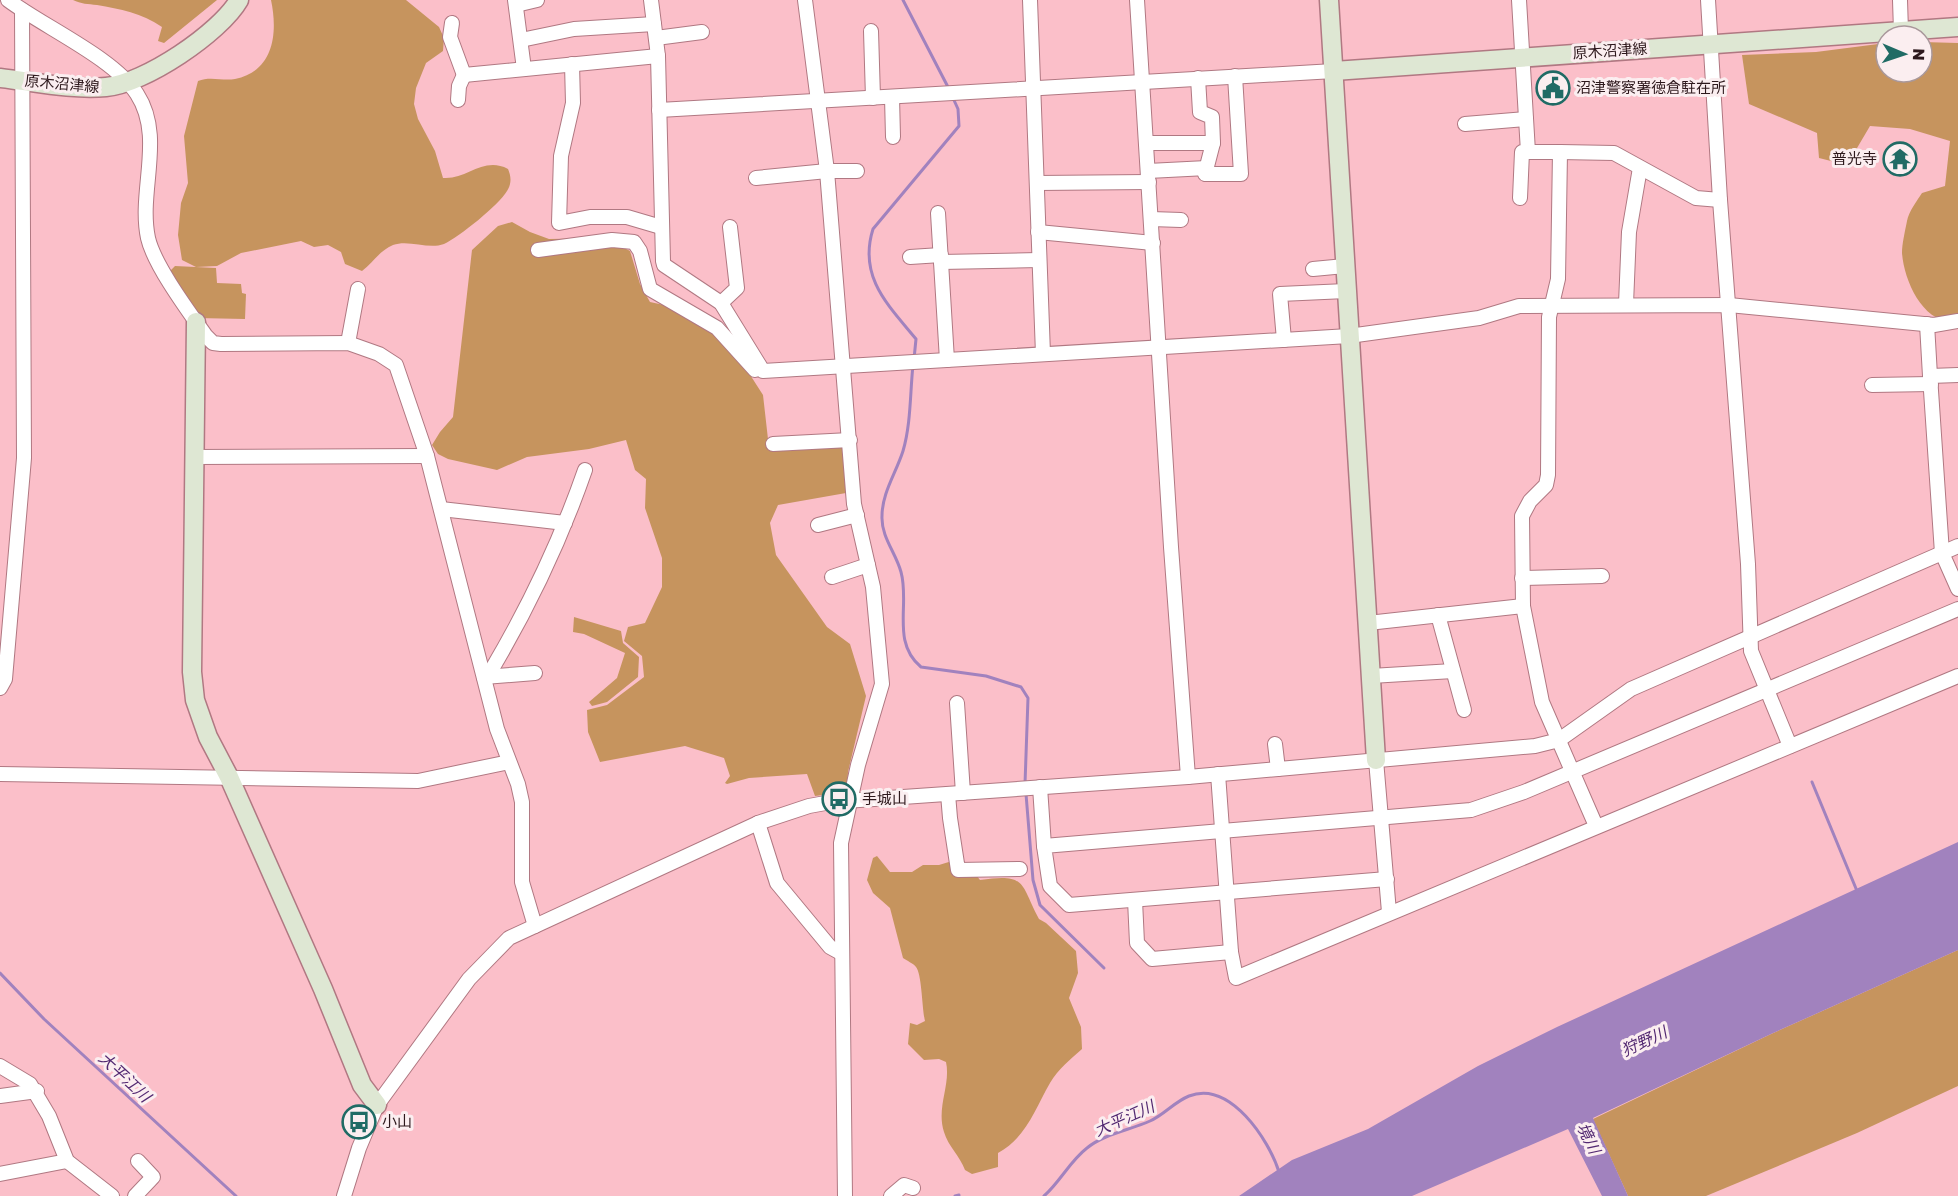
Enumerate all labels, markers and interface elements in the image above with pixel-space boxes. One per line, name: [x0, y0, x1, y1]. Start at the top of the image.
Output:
north arrow: [1874, 24, 1934, 84]
street label: 原木沼津線: [1572, 38, 1648, 62]
text: N: [1909, 48, 1929, 61]
public building icon: 沼津警察署徳倉駐在所: [1535, 70, 1571, 106]
street label: 原木沼津線: [24, 71, 100, 95]
place label: 沼津警察署徳倉駐在所: [1576, 78, 1726, 96]
temple icon: 普光寺: [1882, 141, 1918, 177]
place label: 普光寺: [1832, 149, 1877, 167]
bus stop icon: 手城山: [821, 781, 857, 817]
place label: 手城山: [862, 789, 907, 807]
water label: 狩野川: [1618, 1021, 1672, 1060]
water label: 大平江川: [95, 1048, 157, 1107]
water label: 大平江川: [1091, 1095, 1159, 1140]
bus stop icon: 小山: [341, 1104, 377, 1140]
place label: 小山: [382, 1112, 412, 1130]
water label: 境川: [1573, 1119, 1606, 1159]

